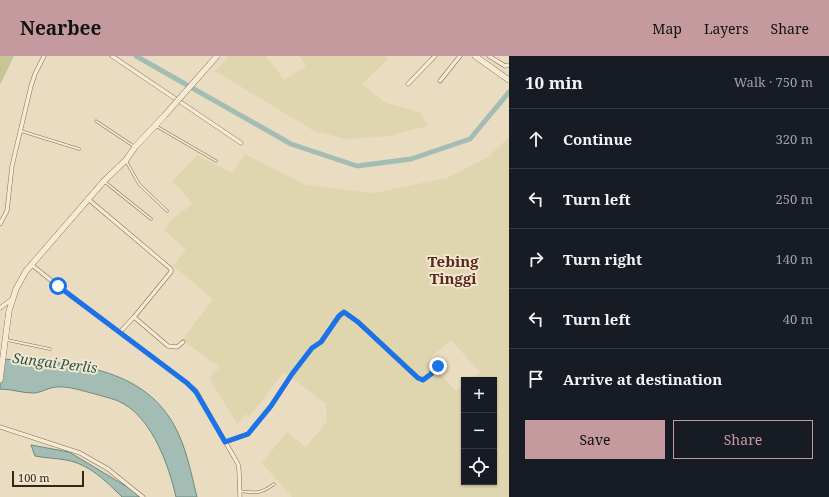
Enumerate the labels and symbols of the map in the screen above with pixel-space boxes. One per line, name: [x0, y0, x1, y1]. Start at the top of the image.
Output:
district label: Tebing Tinggi: [427, 251, 479, 288]
route start: [49, 277, 67, 295]
water label: Sungai Perlis: [12, 348, 99, 377]
route end: [429, 357, 447, 375]
scale bar: [12, 469, 84, 488]

